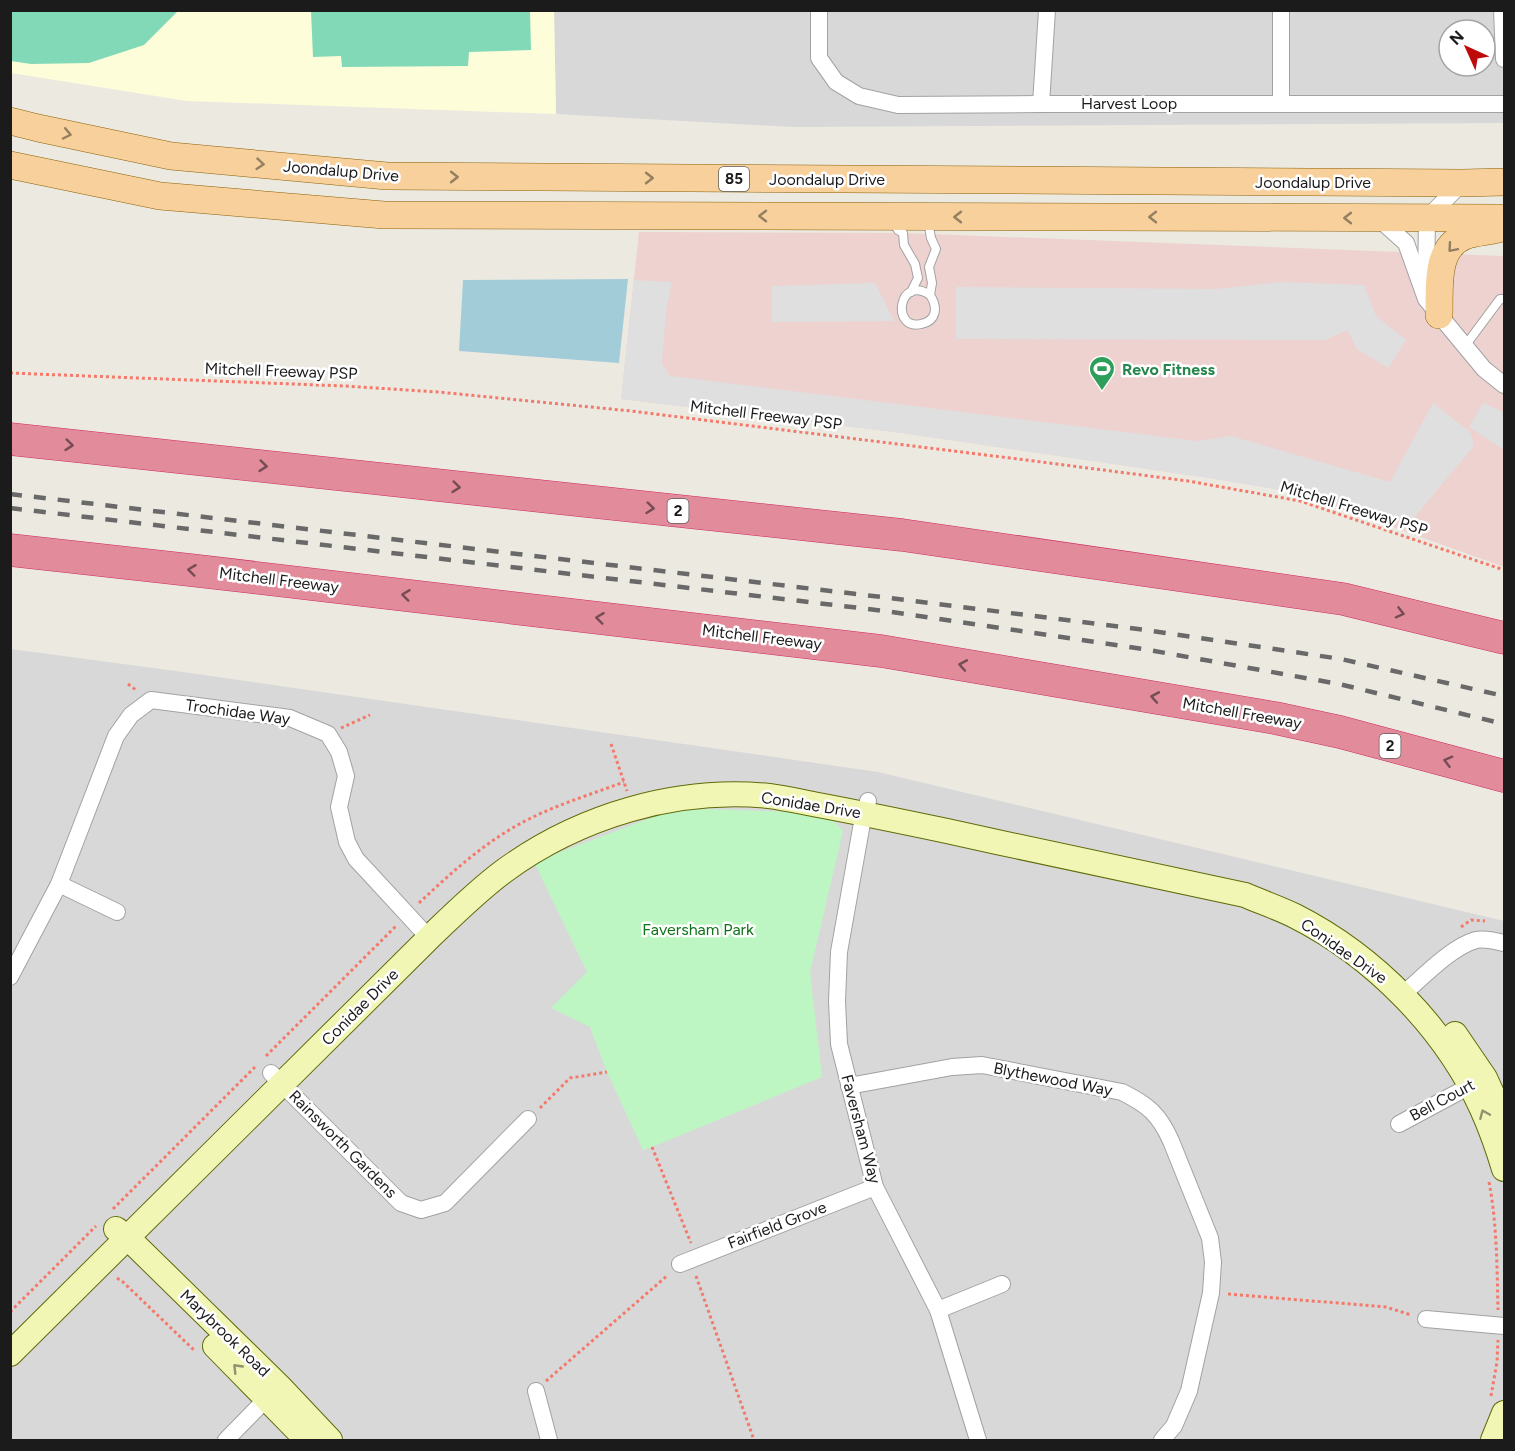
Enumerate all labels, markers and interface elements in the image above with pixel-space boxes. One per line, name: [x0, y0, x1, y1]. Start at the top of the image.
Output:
north arrow: [1437, 18, 1497, 78]
text: N: [1446, 27, 1468, 49]
street label: Harvest Loop: [1081, 94, 1177, 113]
one-way arrow: [62, 127, 72, 140]
street label: Joondalup Drive: [282, 156, 400, 186]
one-way arrow: [255, 157, 264, 170]
road number: 85: [719, 167, 749, 191]
street label: Joondalup Drive: [769, 170, 885, 189]
one-way arrow: [450, 171, 459, 183]
one-way arrow: [645, 172, 654, 184]
street label: Joondalup Drive: [1255, 173, 1371, 192]
one-way arrow: [758, 210, 767, 222]
one-way arrow: [953, 211, 962, 223]
one-way arrow: [1148, 211, 1157, 223]
one-way arrow: [1343, 212, 1352, 224]
one-way arrow: [1448, 241, 1459, 252]
sports icon: Revo Fitness: [1087, 354, 1117, 392]
street label: Mitchell Freeway PSP: [204, 359, 358, 383]
place label: Revo Fitness: [1122, 360, 1215, 379]
street label: Mitchell Freeway PSP: [689, 396, 843, 434]
one-way arrow: [64, 438, 73, 451]
one-way arrow: [258, 459, 267, 472]
street label: Mitchell Freeway PSP: [1278, 477, 1430, 539]
one-way arrow: [452, 480, 461, 493]
road number: 2: [668, 499, 688, 523]
one-way arrow: [646, 501, 655, 514]
street label: Mitchell Freeway: [218, 563, 341, 597]
one-way arrow: [187, 564, 197, 577]
one-way arrow: [402, 589, 411, 602]
one-way arrow: [1395, 606, 1405, 619]
one-way arrow: [596, 612, 605, 625]
street label: Mitchell Freeway: [701, 620, 824, 654]
one-way arrow: [958, 659, 968, 672]
one-way arrow: [1151, 692, 1160, 704]
street label: Mitchell Freeway: [1181, 693, 1304, 733]
street label: Trochidae Way: [184, 695, 292, 729]
road number: 2: [1380, 734, 1400, 758]
one-way arrow: [1443, 756, 1454, 768]
street label: Conidae Drive: [760, 788, 862, 822]
street label: Conidae Drive: [1297, 914, 1391, 988]
park label: Faversham Park: [642, 920, 754, 939]
street label: Conidae Drive: [318, 965, 402, 1049]
street label: Blythewood Way: [992, 1058, 1115, 1100]
street label: Faversham Way: [837, 1072, 885, 1186]
street label: Bell Court: [1406, 1075, 1478, 1125]
street label: Rainsworth Gardens: [285, 1086, 401, 1202]
one-way arrow: [1479, 1110, 1491, 1121]
street label: Fairfield Grove: [725, 1197, 829, 1253]
street label: Marybrook Road: [176, 1285, 274, 1381]
one-way arrow: [234, 1365, 245, 1376]

